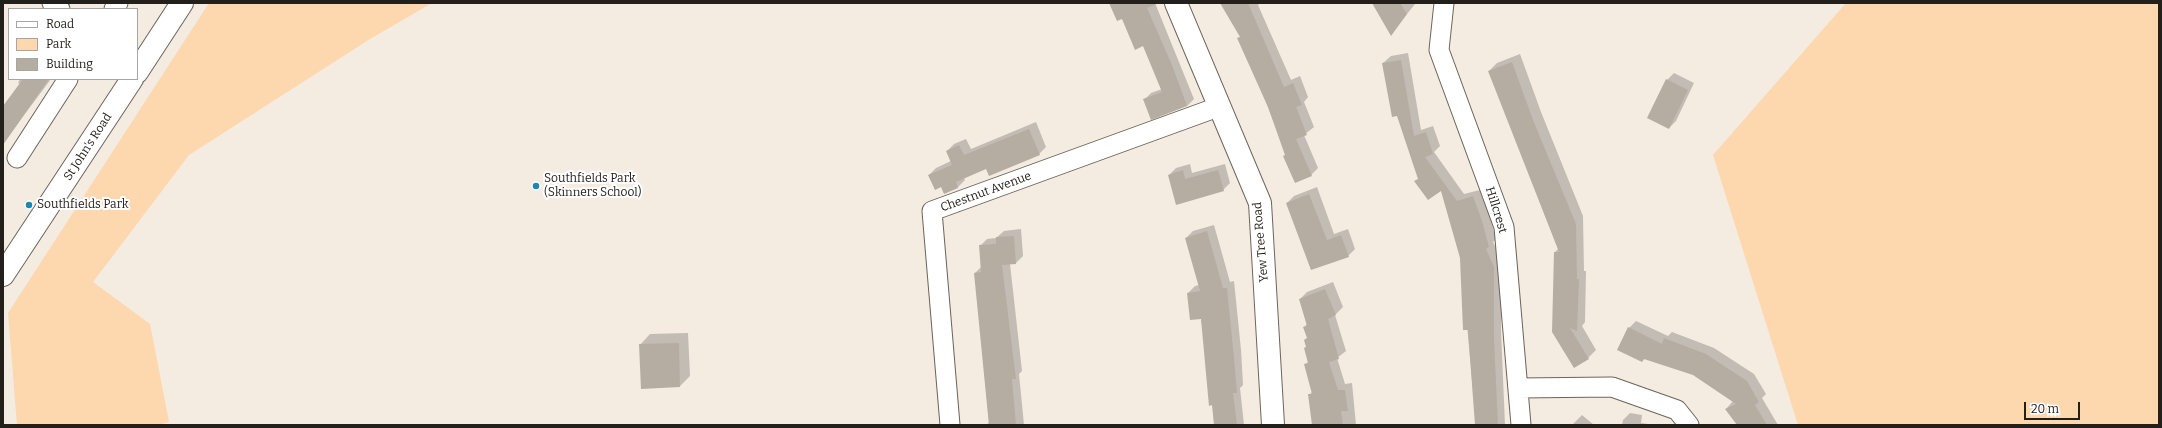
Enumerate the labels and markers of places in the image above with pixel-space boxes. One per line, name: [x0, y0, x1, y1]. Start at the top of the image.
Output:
place label: Southfields Park (Skinners School): [544, 172, 642, 200]
marker: Southfields Park (Skinners School): [531, 181, 541, 191]
place label: Southfields Park: [37, 198, 129, 212]
marker: Southfields Park: [24, 200, 34, 210]

